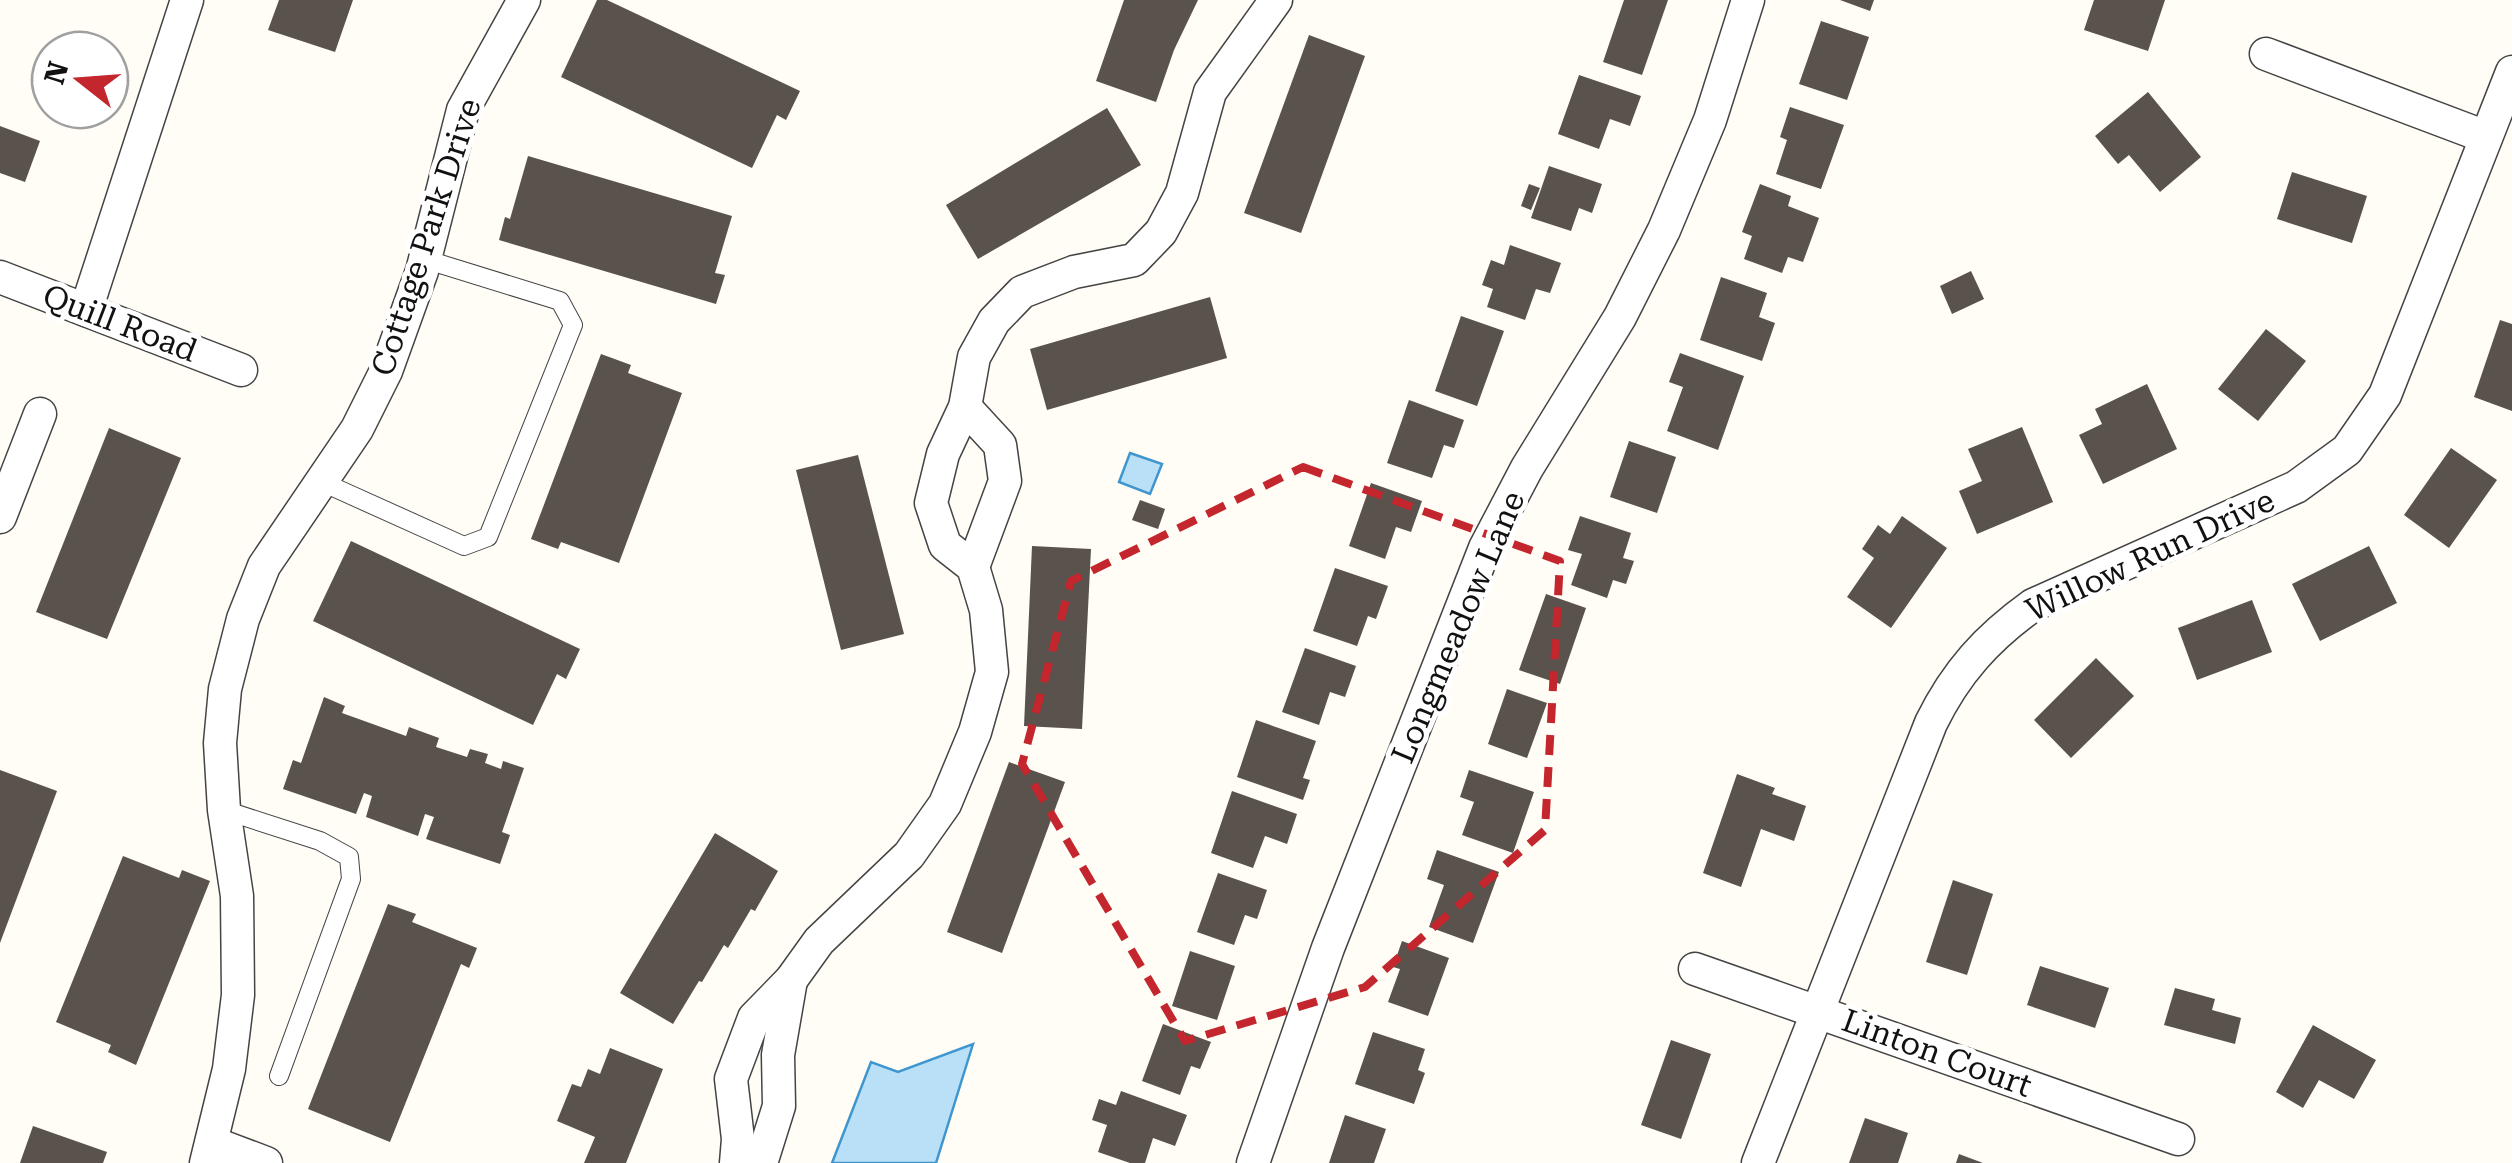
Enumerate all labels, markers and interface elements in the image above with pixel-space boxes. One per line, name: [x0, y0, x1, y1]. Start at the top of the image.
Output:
north arrow: [30, 30, 130, 130]
text: N: [38, 58, 76, 88]
street label: Cottage Park Drive: [363, 94, 489, 380]
street label: Quill Road: [38, 276, 202, 370]
street label: Willow Run Drive: [2020, 481, 2280, 629]
street label: Longmeadow Lane: [1384, 485, 1532, 769]
street label: Linton Court: [1837, 1001, 2037, 1105]

